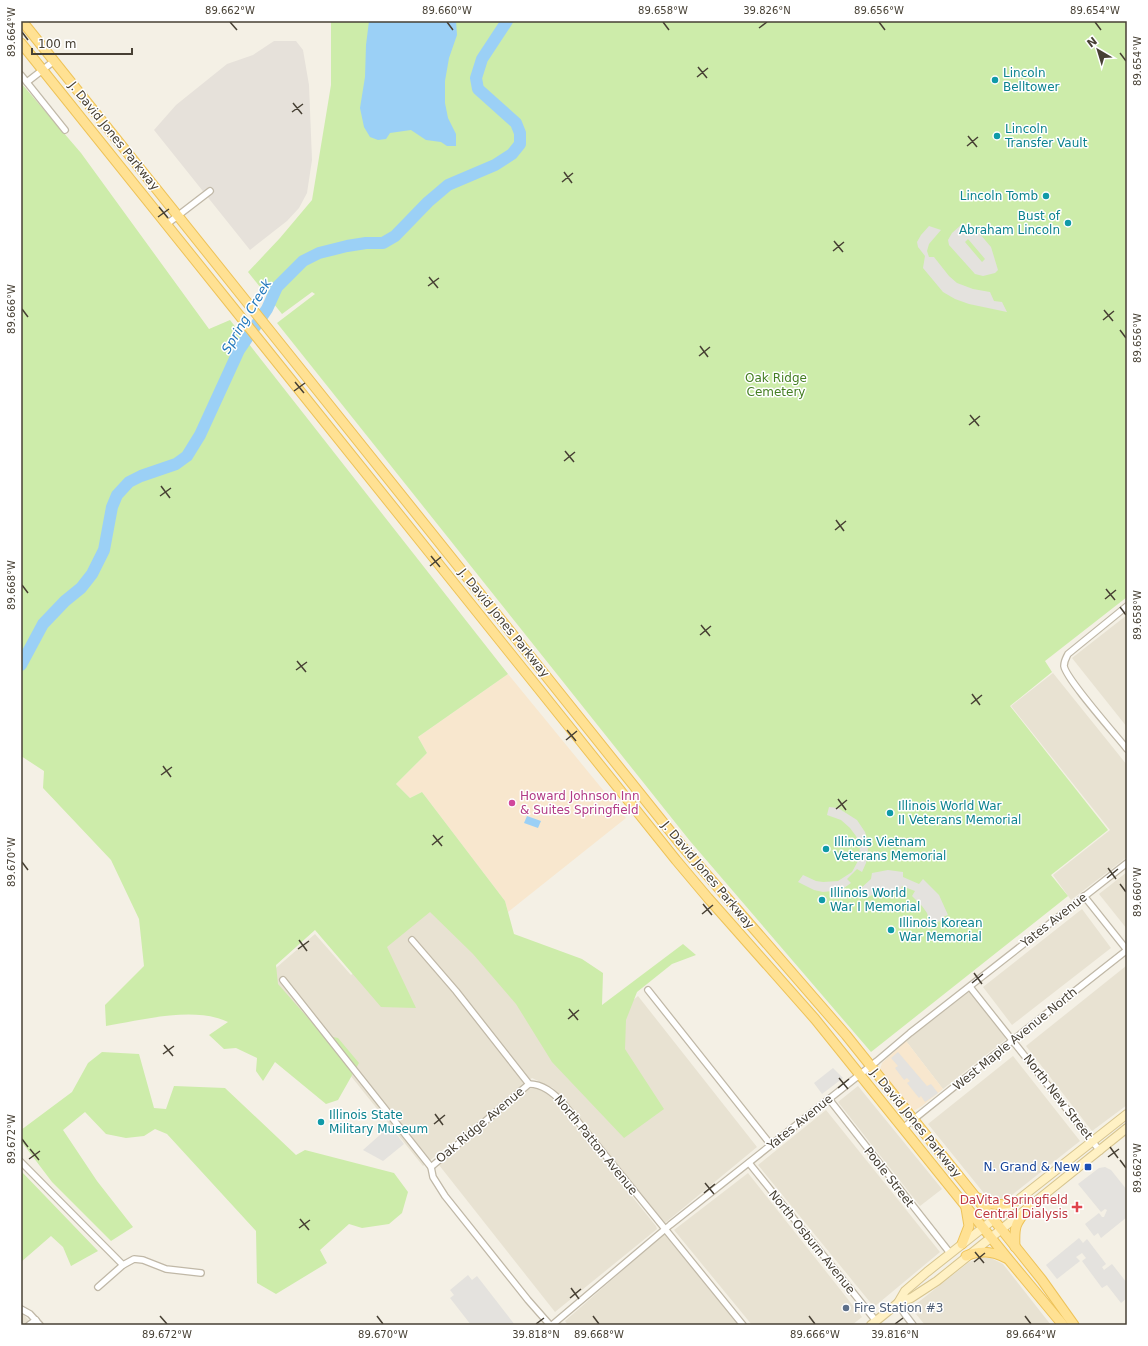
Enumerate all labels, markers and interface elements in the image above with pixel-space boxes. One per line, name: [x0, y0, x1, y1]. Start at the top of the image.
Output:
text: 89.662°W: [205, 5, 255, 16]
text: 89.660°W: [422, 5, 472, 16]
text: 89.658°W: [638, 5, 688, 16]
text: 39.826°N: [743, 5, 791, 16]
text: 89.656°W: [854, 5, 904, 16]
text: 89.654°W: [1070, 5, 1120, 16]
text: 89.664°W: [6, 7, 17, 57]
scale bar: [32, 30, 132, 56]
north arrow: [1078, 30, 1118, 70]
text: N: [1085, 35, 1100, 50]
text: 89.654°W: [1132, 36, 1143, 86]
text: 100 m: [38, 37, 76, 51]
place label: Lincoln Belltower: [1003, 66, 1060, 94]
marker: Lincoln Belltower: [990, 75, 1000, 85]
street label: J. David Jones Parkway: [65, 78, 162, 193]
place label: Lincoln Transfer Vault: [1004, 122, 1088, 150]
marker: Lincoln Transfer Vault: [992, 131, 1002, 141]
place label: Lincoln Tomb: [960, 189, 1038, 203]
marker: Lincoln Tomb: [1041, 191, 1051, 201]
place label: Bust of Abraham Lincoln: [959, 209, 1061, 237]
marker: Bust of Abraham Lincoln: [1063, 218, 1073, 228]
water label: Spring Creek: [218, 276, 275, 356]
text: 89.666°W: [6, 284, 17, 334]
text: 89.656°W: [1132, 313, 1143, 363]
park label: Oak Ridge Cemetery: [745, 371, 807, 399]
text: 89.668°W: [6, 560, 17, 610]
street label: J. David Jones Parkway: [455, 565, 552, 680]
text: 89.658°W: [1132, 590, 1143, 640]
place label: Howard Johnson Inn & Suites Springfield: [520, 789, 640, 817]
marker: Howard Johnson Inn & Suites Springfield: [507, 798, 517, 808]
place label: Illinois World War II Veterans Memorial: [898, 799, 1021, 827]
marker: Illinois World War II Veterans Memorial: [885, 808, 895, 818]
street label: J. David Jones Parkway: [658, 818, 757, 932]
place label: Illinois Vietnam Veterans Memorial: [834, 835, 946, 863]
text: 89.670°W: [6, 837, 17, 887]
marker: Illinois Vietnam Veterans Memorial: [821, 844, 831, 854]
text: 89.660°W: [1132, 867, 1143, 917]
place label: Illinois World War I Memorial: [830, 886, 920, 914]
street label: Yates Avenue: [1017, 890, 1090, 951]
marker: Illinois World War I Memorial: [817, 895, 827, 905]
place label: Illinois Korean War Memorial: [899, 916, 983, 944]
marker: Illinois Korean War Memorial: [886, 925, 896, 935]
street label: West Maple Avenue North: [950, 985, 1080, 1093]
street label: North New Street: [1021, 1052, 1096, 1142]
street label: J. David Jones Parkway: [867, 1065, 964, 1180]
street label: Oak Ridge Avenue: [433, 1084, 527, 1166]
street label: Yates Avenue: [764, 1091, 835, 1153]
street label: North Patton Avenue: [551, 1092, 641, 1198]
place label: Illinois State Military Museum: [329, 1108, 428, 1136]
text: 89.672°W: [6, 1114, 17, 1164]
marker: Illinois State Military Museum: [316, 1117, 326, 1127]
text: 89.662°W: [1132, 1143, 1143, 1193]
street label: Poole Street: [861, 1144, 917, 1210]
place label: N. Grand & New: [983, 1160, 1080, 1174]
marker: N. Grand & New: [1083, 1162, 1093, 1172]
street label: North Osburn Avenue: [766, 1187, 858, 1297]
place label: DaVita Springfield Central Dialysis: [960, 1193, 1068, 1221]
marker: DaVita Springfield Central Dialysis: [1071, 1201, 1083, 1213]
place label: Fire Station #3: [854, 1301, 943, 1315]
marker: Fire Station #3: [841, 1303, 851, 1313]
text: 89.672°W: [142, 1329, 192, 1340]
text: 89.670°W: [358, 1329, 408, 1340]
text: 39.818°N: [512, 1329, 560, 1340]
text: 89.668°W: [574, 1329, 624, 1340]
text: 89.666°W: [790, 1329, 840, 1340]
text: 39.816°N: [871, 1329, 919, 1340]
text: 89.664°W: [1006, 1329, 1056, 1340]

